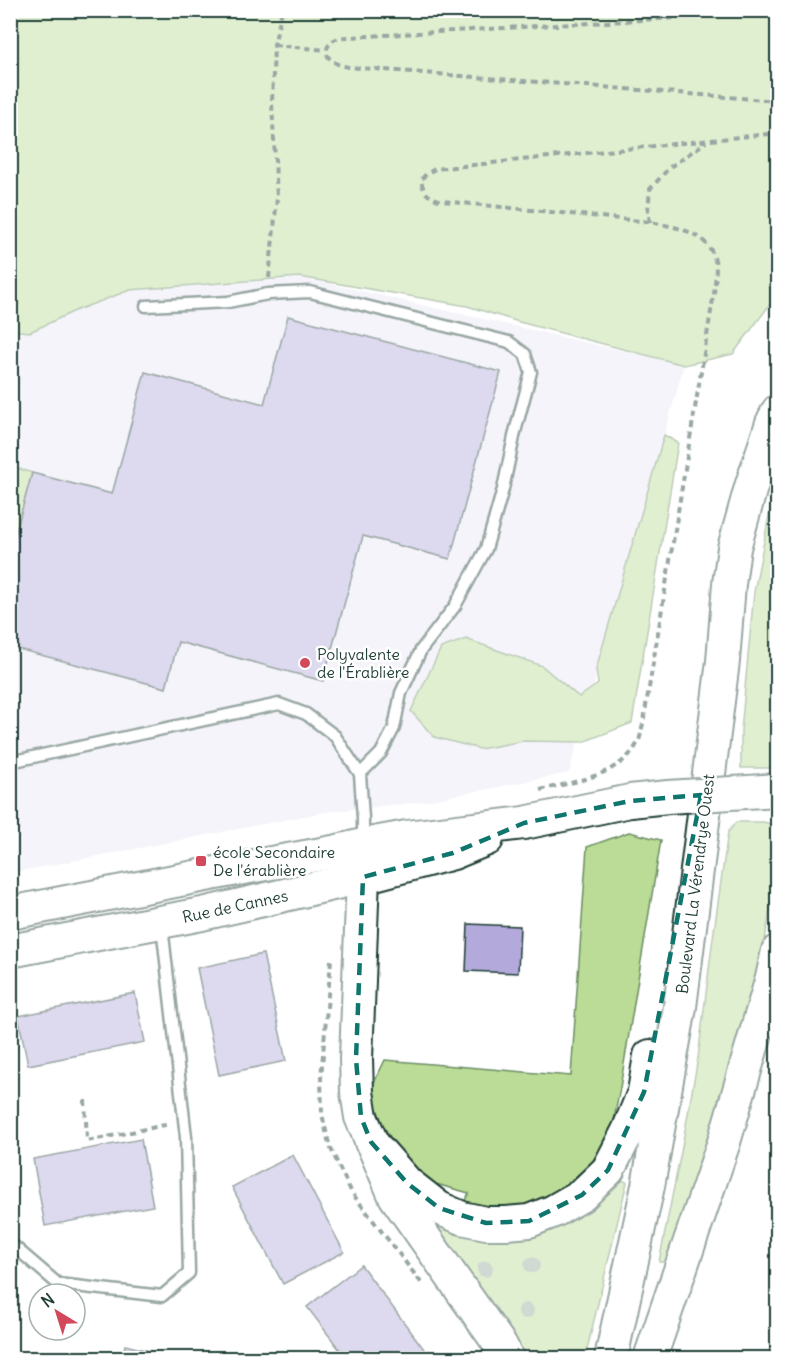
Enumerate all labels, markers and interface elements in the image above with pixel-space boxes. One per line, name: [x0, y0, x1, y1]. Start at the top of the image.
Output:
place label: Polyvalente de l'Érablière: [317, 644, 409, 682]
marker: Polyvalente de l'Érablière: [298, 656, 312, 670]
street label: Boulevard La Vérendrye Ouest: [672, 772, 718, 995]
place label: école Secondaire De l'érablière: [213, 842, 335, 880]
marker: école Secondaire De l'érablière: [194, 854, 208, 868]
street label: Rue de Cannes: [180, 885, 290, 927]
north arrow: [27, 1282, 87, 1342]
text: N: [37, 1289, 58, 1311]

